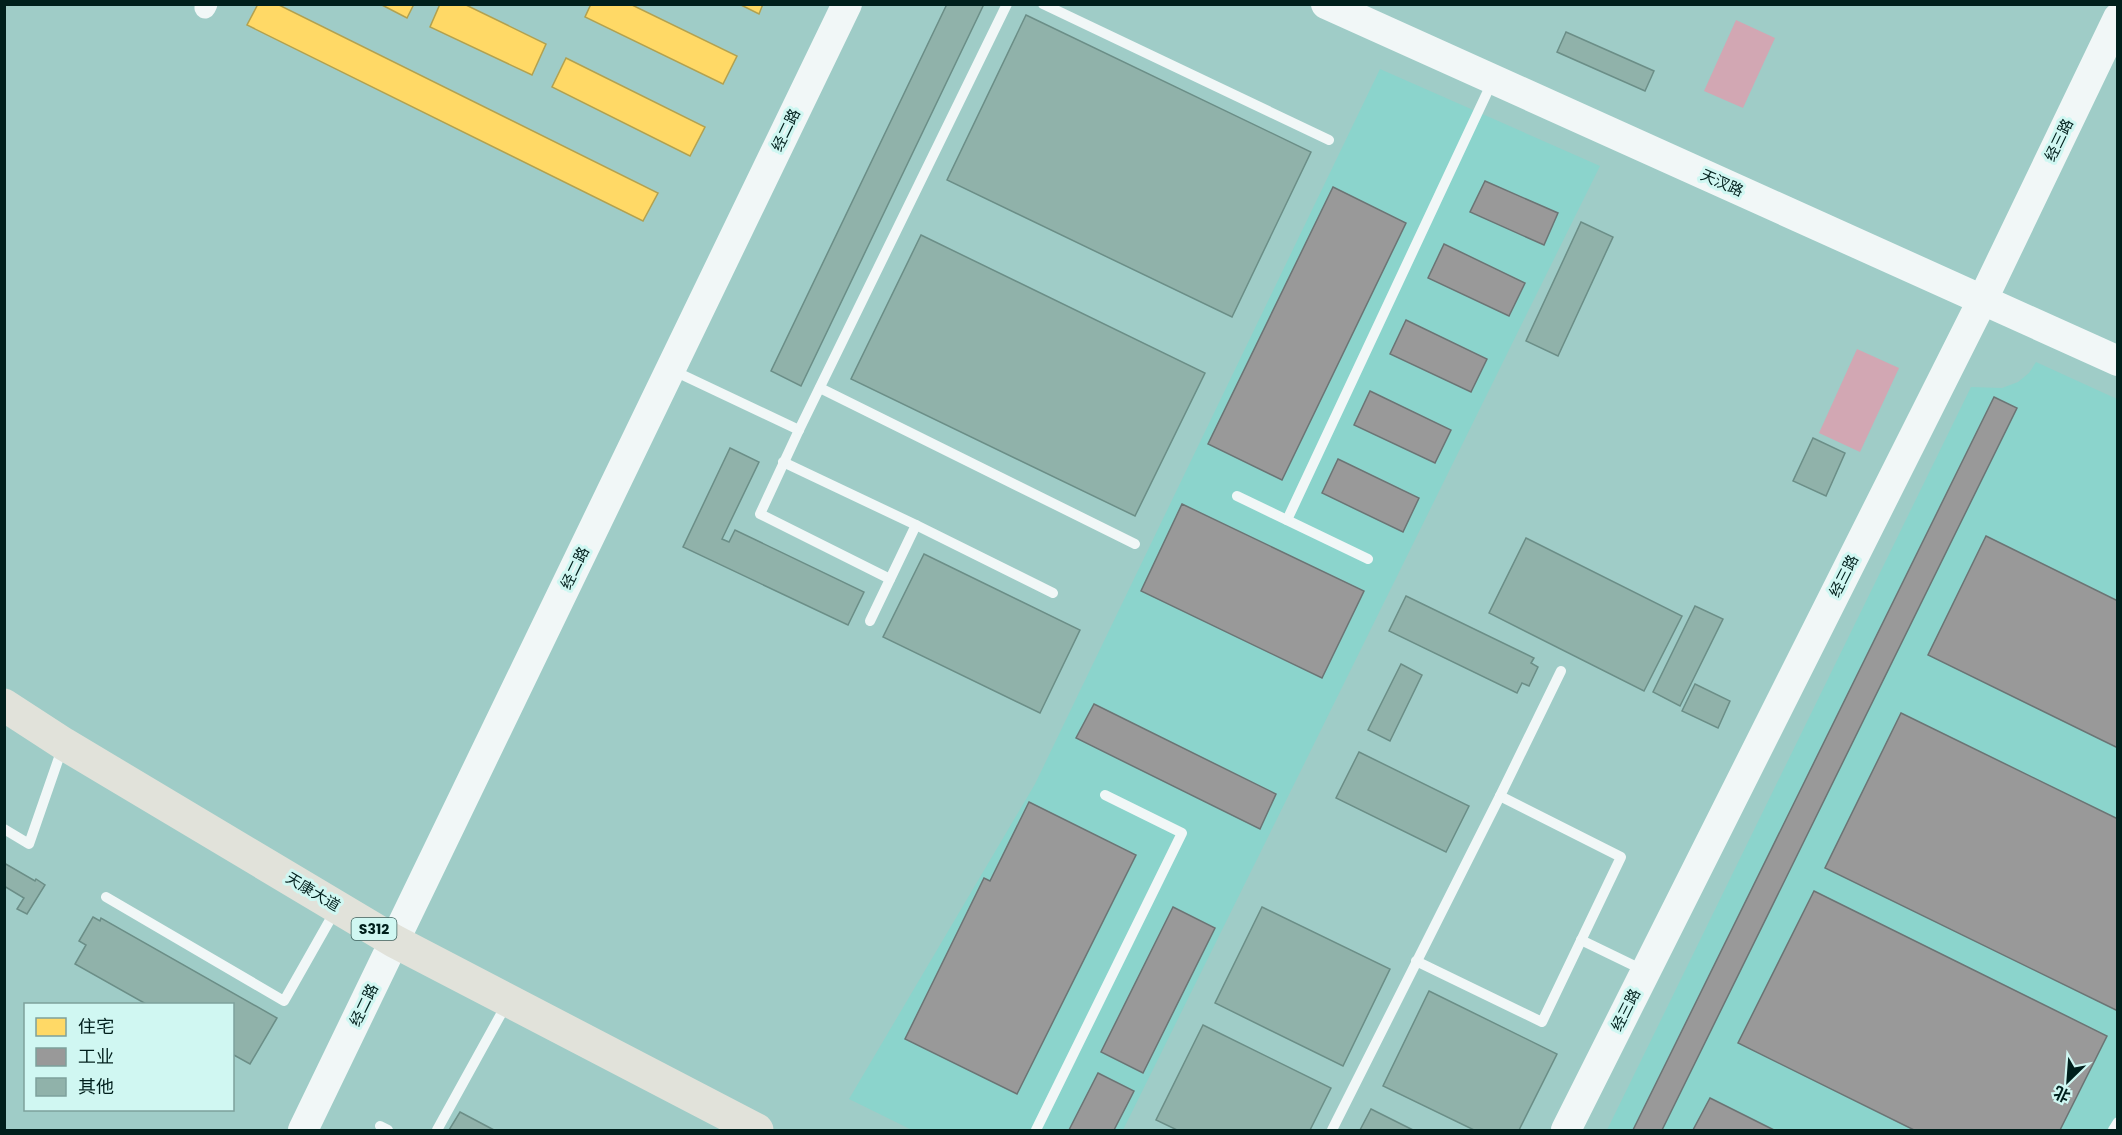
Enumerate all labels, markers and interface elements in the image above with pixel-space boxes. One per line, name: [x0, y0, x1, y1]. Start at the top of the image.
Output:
street label: 经二路: [766, 105, 805, 155]
street label: 经三路: [2039, 115, 2078, 165]
street label: 天汊路: [1697, 164, 1747, 201]
street label: 经二路: [555, 543, 594, 593]
street label: 经三路: [1824, 551, 1863, 601]
street label: 天康大道: [282, 867, 344, 916]
road number: S312: [352, 918, 397, 940]
street label: 经二路: [344, 980, 383, 1030]
street label: 经三路: [1606, 985, 1645, 1035]
legend: [24, 1003, 234, 1111]
text: 住宅: [78, 1014, 114, 1039]
text: 工业: [78, 1044, 114, 1069]
north arrow: [2038, 1051, 2098, 1111]
text: 其他: [78, 1074, 114, 1099]
text: 北: [2050, 1080, 2074, 1108]

